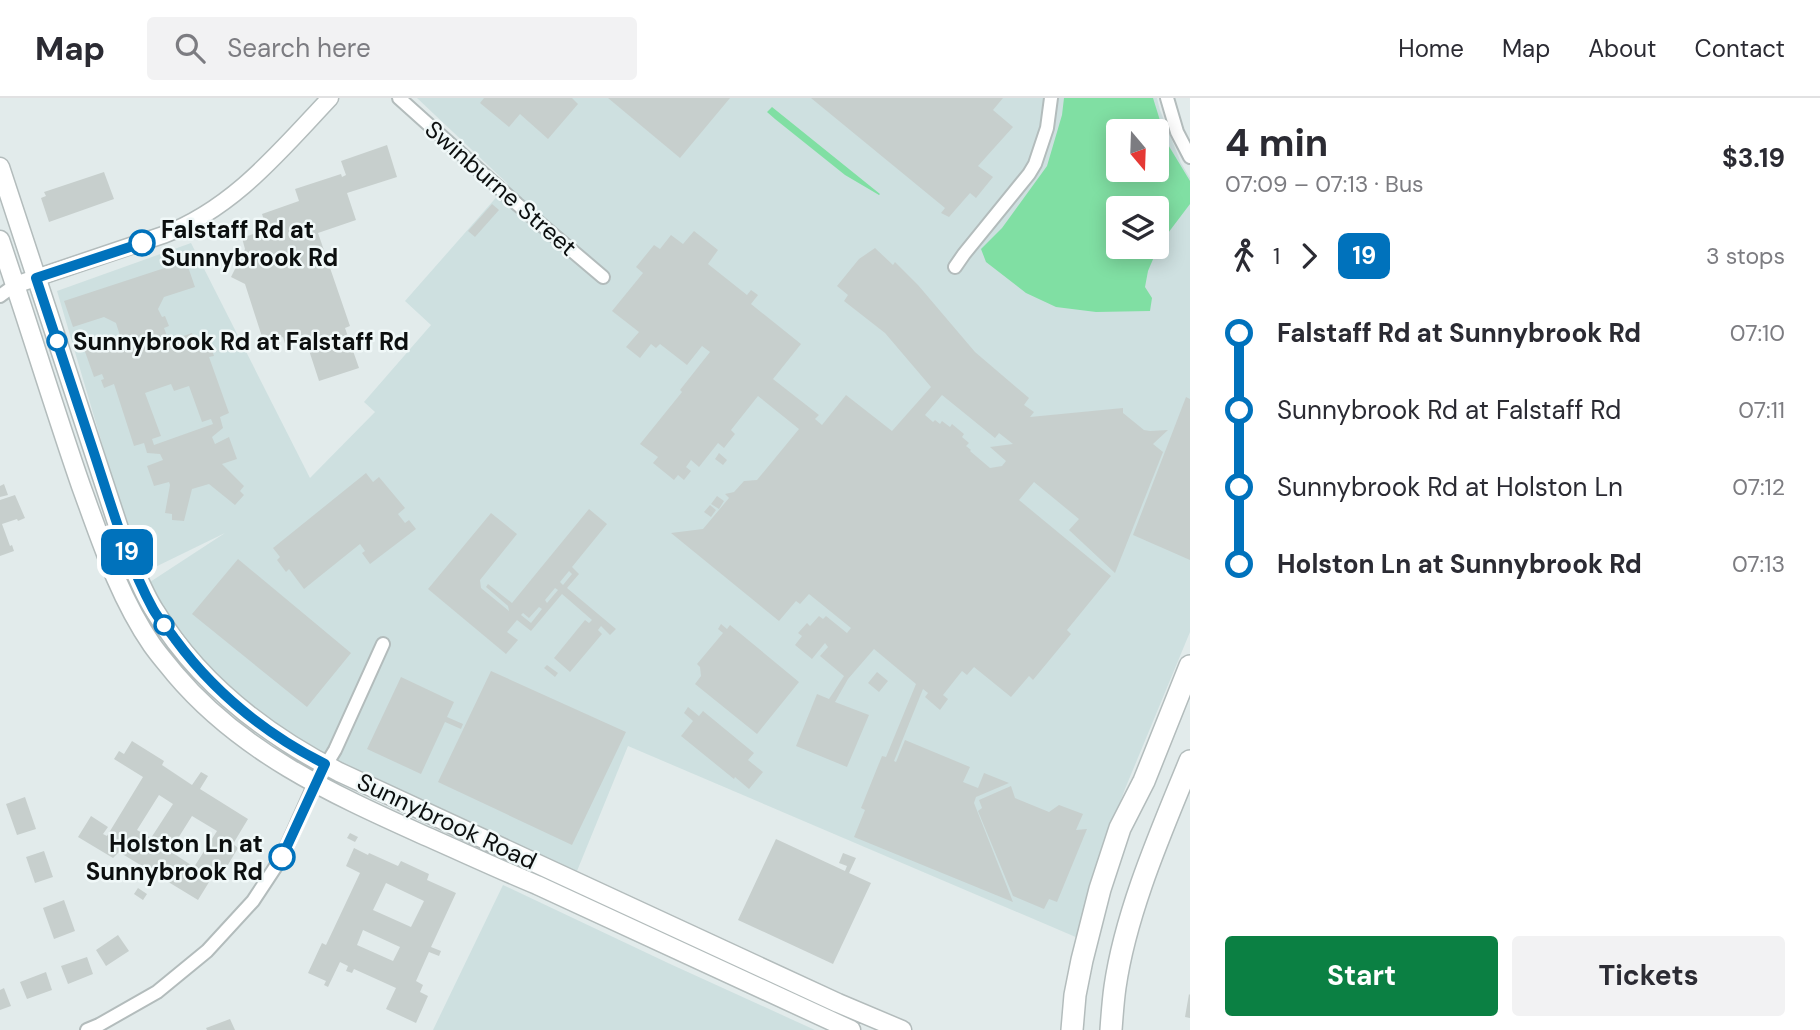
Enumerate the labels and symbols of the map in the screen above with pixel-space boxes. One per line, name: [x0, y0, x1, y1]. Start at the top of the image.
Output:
street label: Swinburne Street: [419, 114, 583, 262]
north arrow: [1106, 119, 1169, 182]
place label: Falstaff Rd at Sunnybrook Rd: [161, 214, 338, 273]
marker: Falstaff Rd at Sunnybrook Rd: [129, 230, 155, 256]
place label: Sunnybrook Rd at Falstaff Rd: [73, 326, 409, 357]
marker: Sunnybrook Rd at Falstaff Rd: [47, 331, 67, 351]
line badge: 19: [96, 529, 158, 575]
unlabelled marker: [154, 615, 174, 635]
street label: Sunnybrook Road: [352, 766, 542, 876]
place label: Holston Ln at Sunnybrook Rd: [86, 828, 263, 887]
marker: Holston Ln at Sunnybrook Rd: [269, 844, 295, 870]

